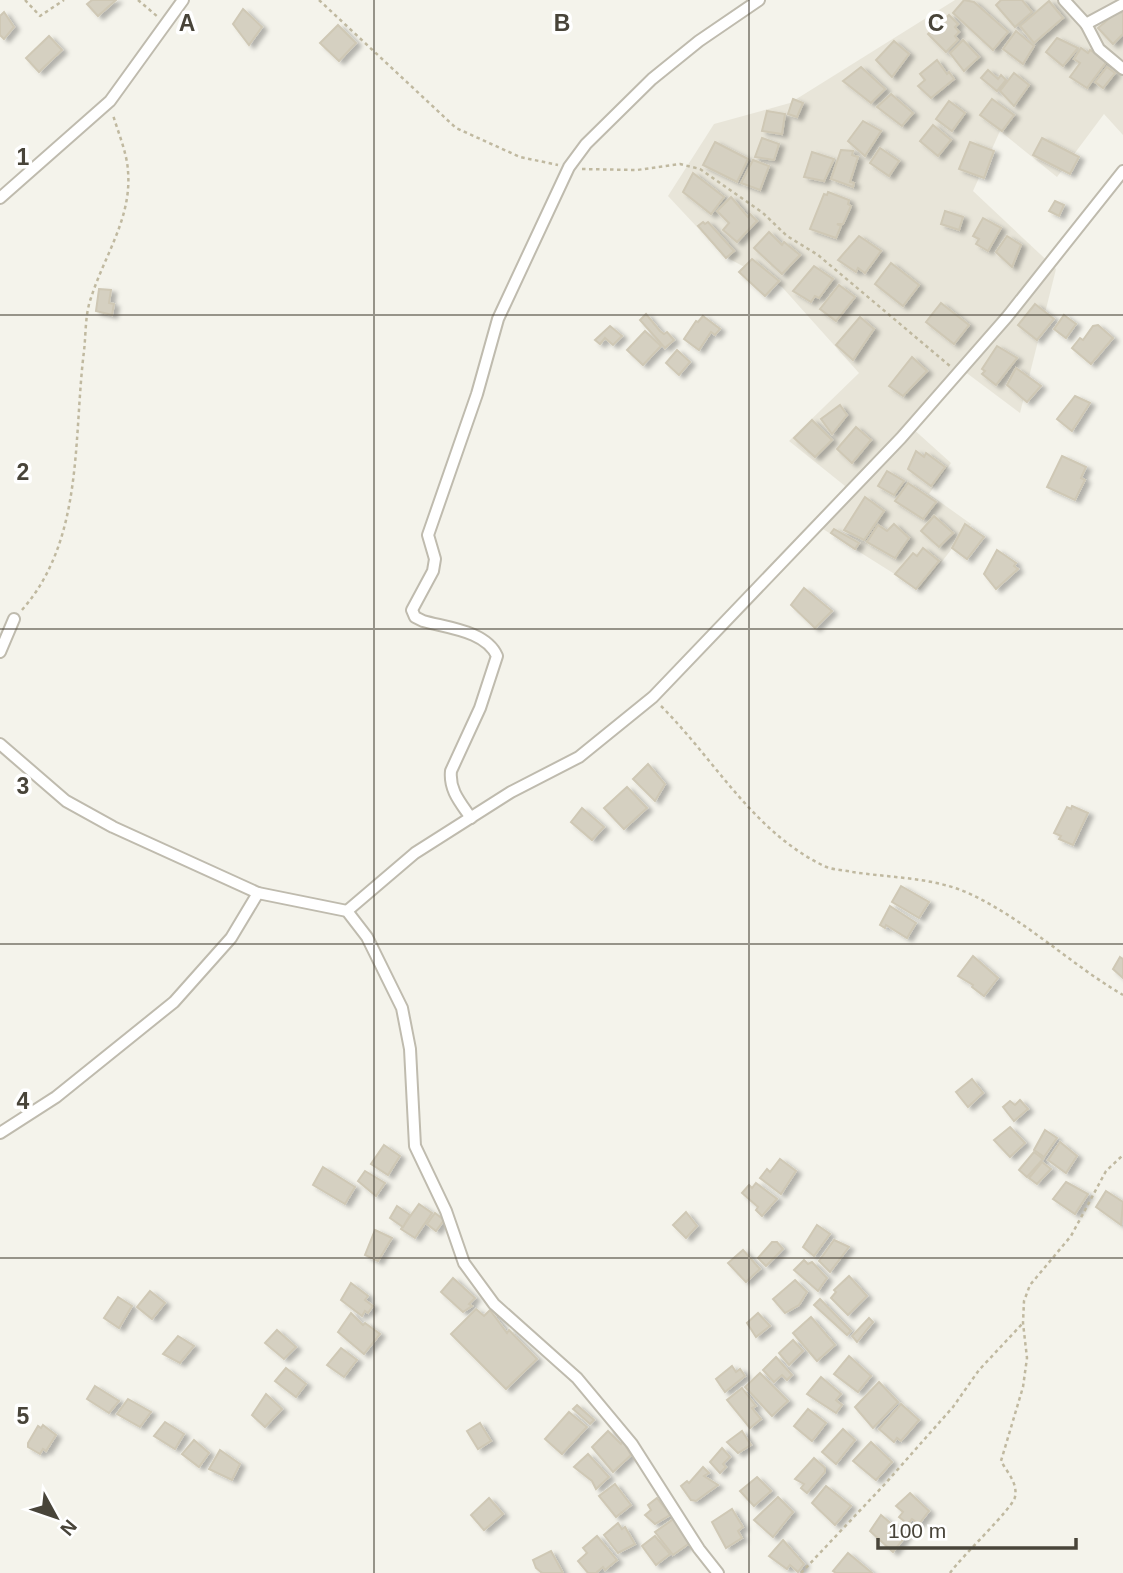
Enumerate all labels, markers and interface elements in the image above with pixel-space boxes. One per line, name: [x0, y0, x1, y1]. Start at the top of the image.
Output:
text: A: [179, 10, 195, 36]
text: B: [554, 10, 570, 36]
text: C: [928, 10, 944, 36]
text: 1: [17, 144, 30, 170]
text: 2: [17, 459, 29, 485]
text: 3: [17, 773, 29, 799]
text: 4: [17, 1088, 30, 1114]
text: 5: [17, 1403, 30, 1429]
north arrow: [21, 1482, 91, 1552]
scale bar: [878, 1506, 1076, 1550]
text: N: [56, 1516, 81, 1540]
text: 100 m: [888, 1519, 946, 1542]

